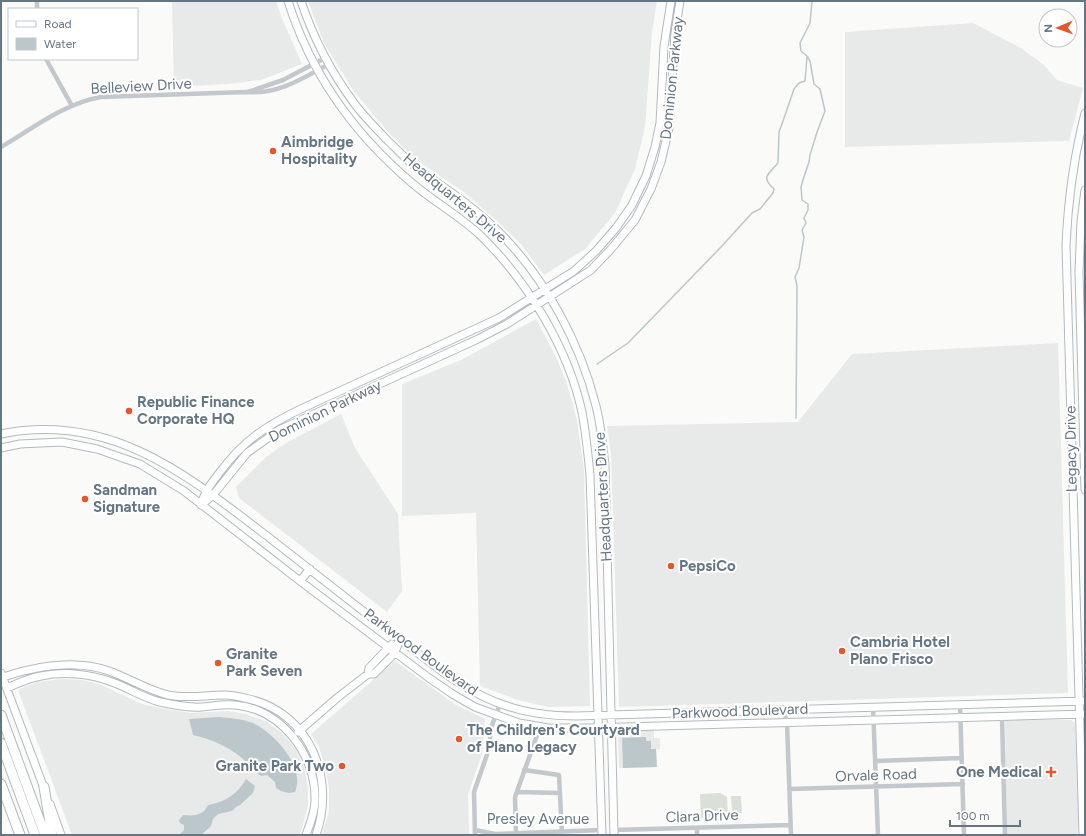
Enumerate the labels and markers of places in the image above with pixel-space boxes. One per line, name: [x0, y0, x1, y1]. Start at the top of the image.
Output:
place label: Aimbridge Hospitality: [281, 133, 357, 168]
marker: Aimbridge Hospitality: [268, 146, 278, 156]
place label: Republic Finance Corporate HQ: [137, 393, 255, 428]
marker: Republic Finance Corporate HQ: [124, 406, 134, 416]
place label: Sandman Signature: [93, 481, 161, 516]
marker: Sandman Signature: [80, 494, 90, 504]
place label: PepsiCo: [679, 557, 736, 575]
marker: PepsiCo: [666, 561, 676, 571]
place label: Cambria Hotel Plano Frisco: [850, 633, 950, 668]
place label: Granite Park Seven: [226, 645, 302, 680]
marker: Cambria Hotel Plano Frisco: [837, 646, 847, 656]
marker: Granite Park Seven: [213, 658, 223, 668]
place label: The Children's Courtyard of Plano Legacy: [467, 721, 640, 756]
marker: The Children's Courtyard of Plano Legacy: [454, 734, 464, 744]
place label: Granite Park Two: [216, 757, 334, 775]
marker: Granite Park Two: [337, 761, 347, 771]
place label: One Medical: [956, 763, 1042, 781]
marker: One Medical: [1045, 766, 1057, 778]

